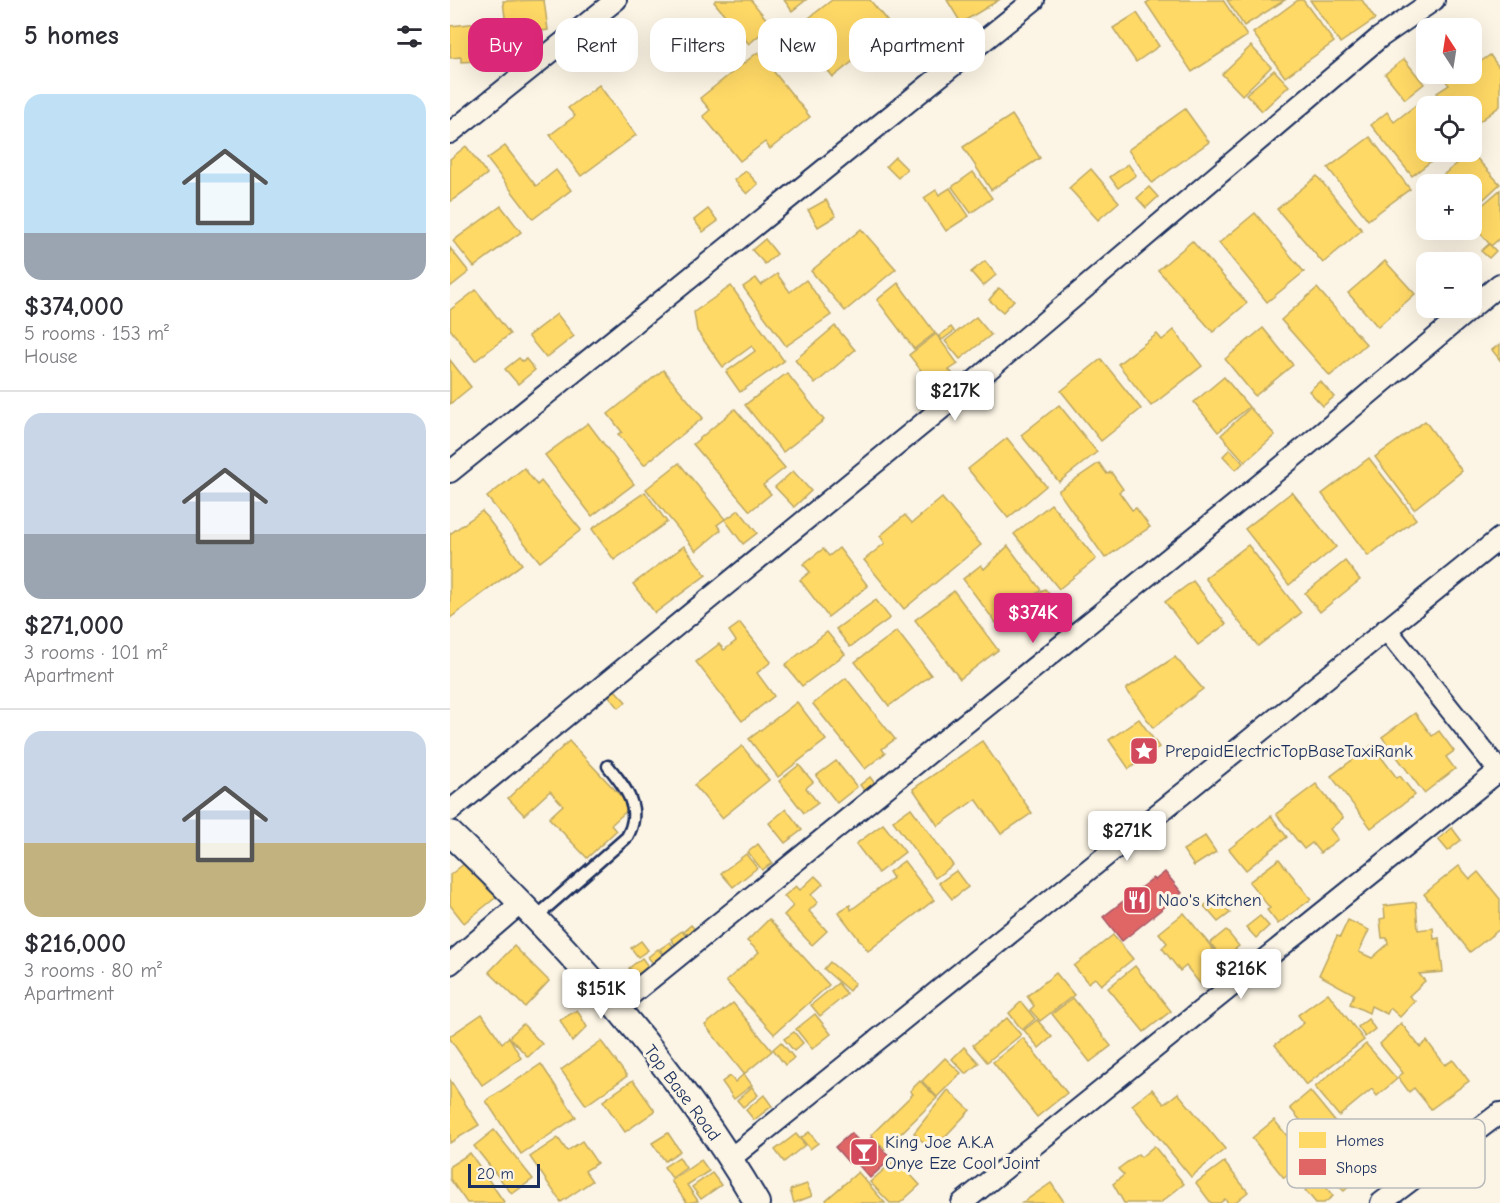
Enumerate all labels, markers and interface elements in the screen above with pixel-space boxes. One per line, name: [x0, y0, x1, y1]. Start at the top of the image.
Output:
chip: Buy: [468, 18, 543, 72]
chip: Rent: [555, 18, 638, 72]
chip: Filters: [650, 18, 746, 72]
chip: New: [758, 18, 837, 72]
chip: Apartment: [849, 18, 985, 72]
north arrow: [1416, 18, 1482, 84]
map controls: [1416, 18, 1482, 318]
icon: filters: [393, 20, 426, 53]
text: 5 homes: [24, 21, 119, 51]
button: locate: [1416, 96, 1482, 162]
icon: home: [171, 133, 279, 241]
button: +: [1416, 174, 1482, 240]
button: −: [1416, 252, 1482, 318]
text: $374,000: [24, 292, 124, 322]
text: 5 rooms · 153 m²: [24, 322, 169, 345]
text: House: [24, 345, 78, 368]
pin: $217K: [913, 371, 997, 422]
text: $217K: [930, 379, 980, 402]
icon: home: [171, 452, 279, 560]
pin: $374K: [991, 593, 1075, 644]
text: $374K: [1008, 601, 1058, 624]
text: $271,000: [24, 611, 124, 641]
text: 3 rooms · 101 m²: [24, 641, 168, 664]
text: Apartment: [24, 664, 114, 687]
place icon: PrepaidElectricTopBaseTaxiRank: [1128, 735, 1160, 767]
place label: PrepaidElectricTopBaseTaxiRank: [1165, 741, 1413, 762]
icon: home: [171, 770, 279, 878]
pin: $271K: [1085, 811, 1169, 862]
text: $271K: [1102, 819, 1152, 842]
restaurant icon: Nao's Kitchen: [1121, 884, 1153, 916]
place label: Nao's Kitchen: [1158, 890, 1262, 911]
text: $216,000: [24, 929, 126, 959]
pin: $216K: [1199, 949, 1283, 1000]
text: $216K: [1215, 957, 1267, 980]
text: 3 rooms · 80 m²: [24, 959, 162, 982]
pin: $151K: [559, 969, 643, 1020]
text: $151K: [576, 977, 626, 1000]
text: Apartment: [24, 982, 114, 1005]
street label: Top Base Road: [639, 1041, 725, 1145]
legend: [1287, 1119, 1485, 1188]
place label: King Joe A.K.A Onye Eze Cool Joint: [885, 1132, 1040, 1174]
text: Homes: [1336, 1132, 1384, 1150]
bar icon: King Joe A.K.A Onye Eze Cool Joint: [848, 1136, 880, 1168]
text: Shops: [1336, 1159, 1377, 1177]
scale bar: [468, 1161, 540, 1188]
text: 20 m: [477, 1165, 514, 1183]

